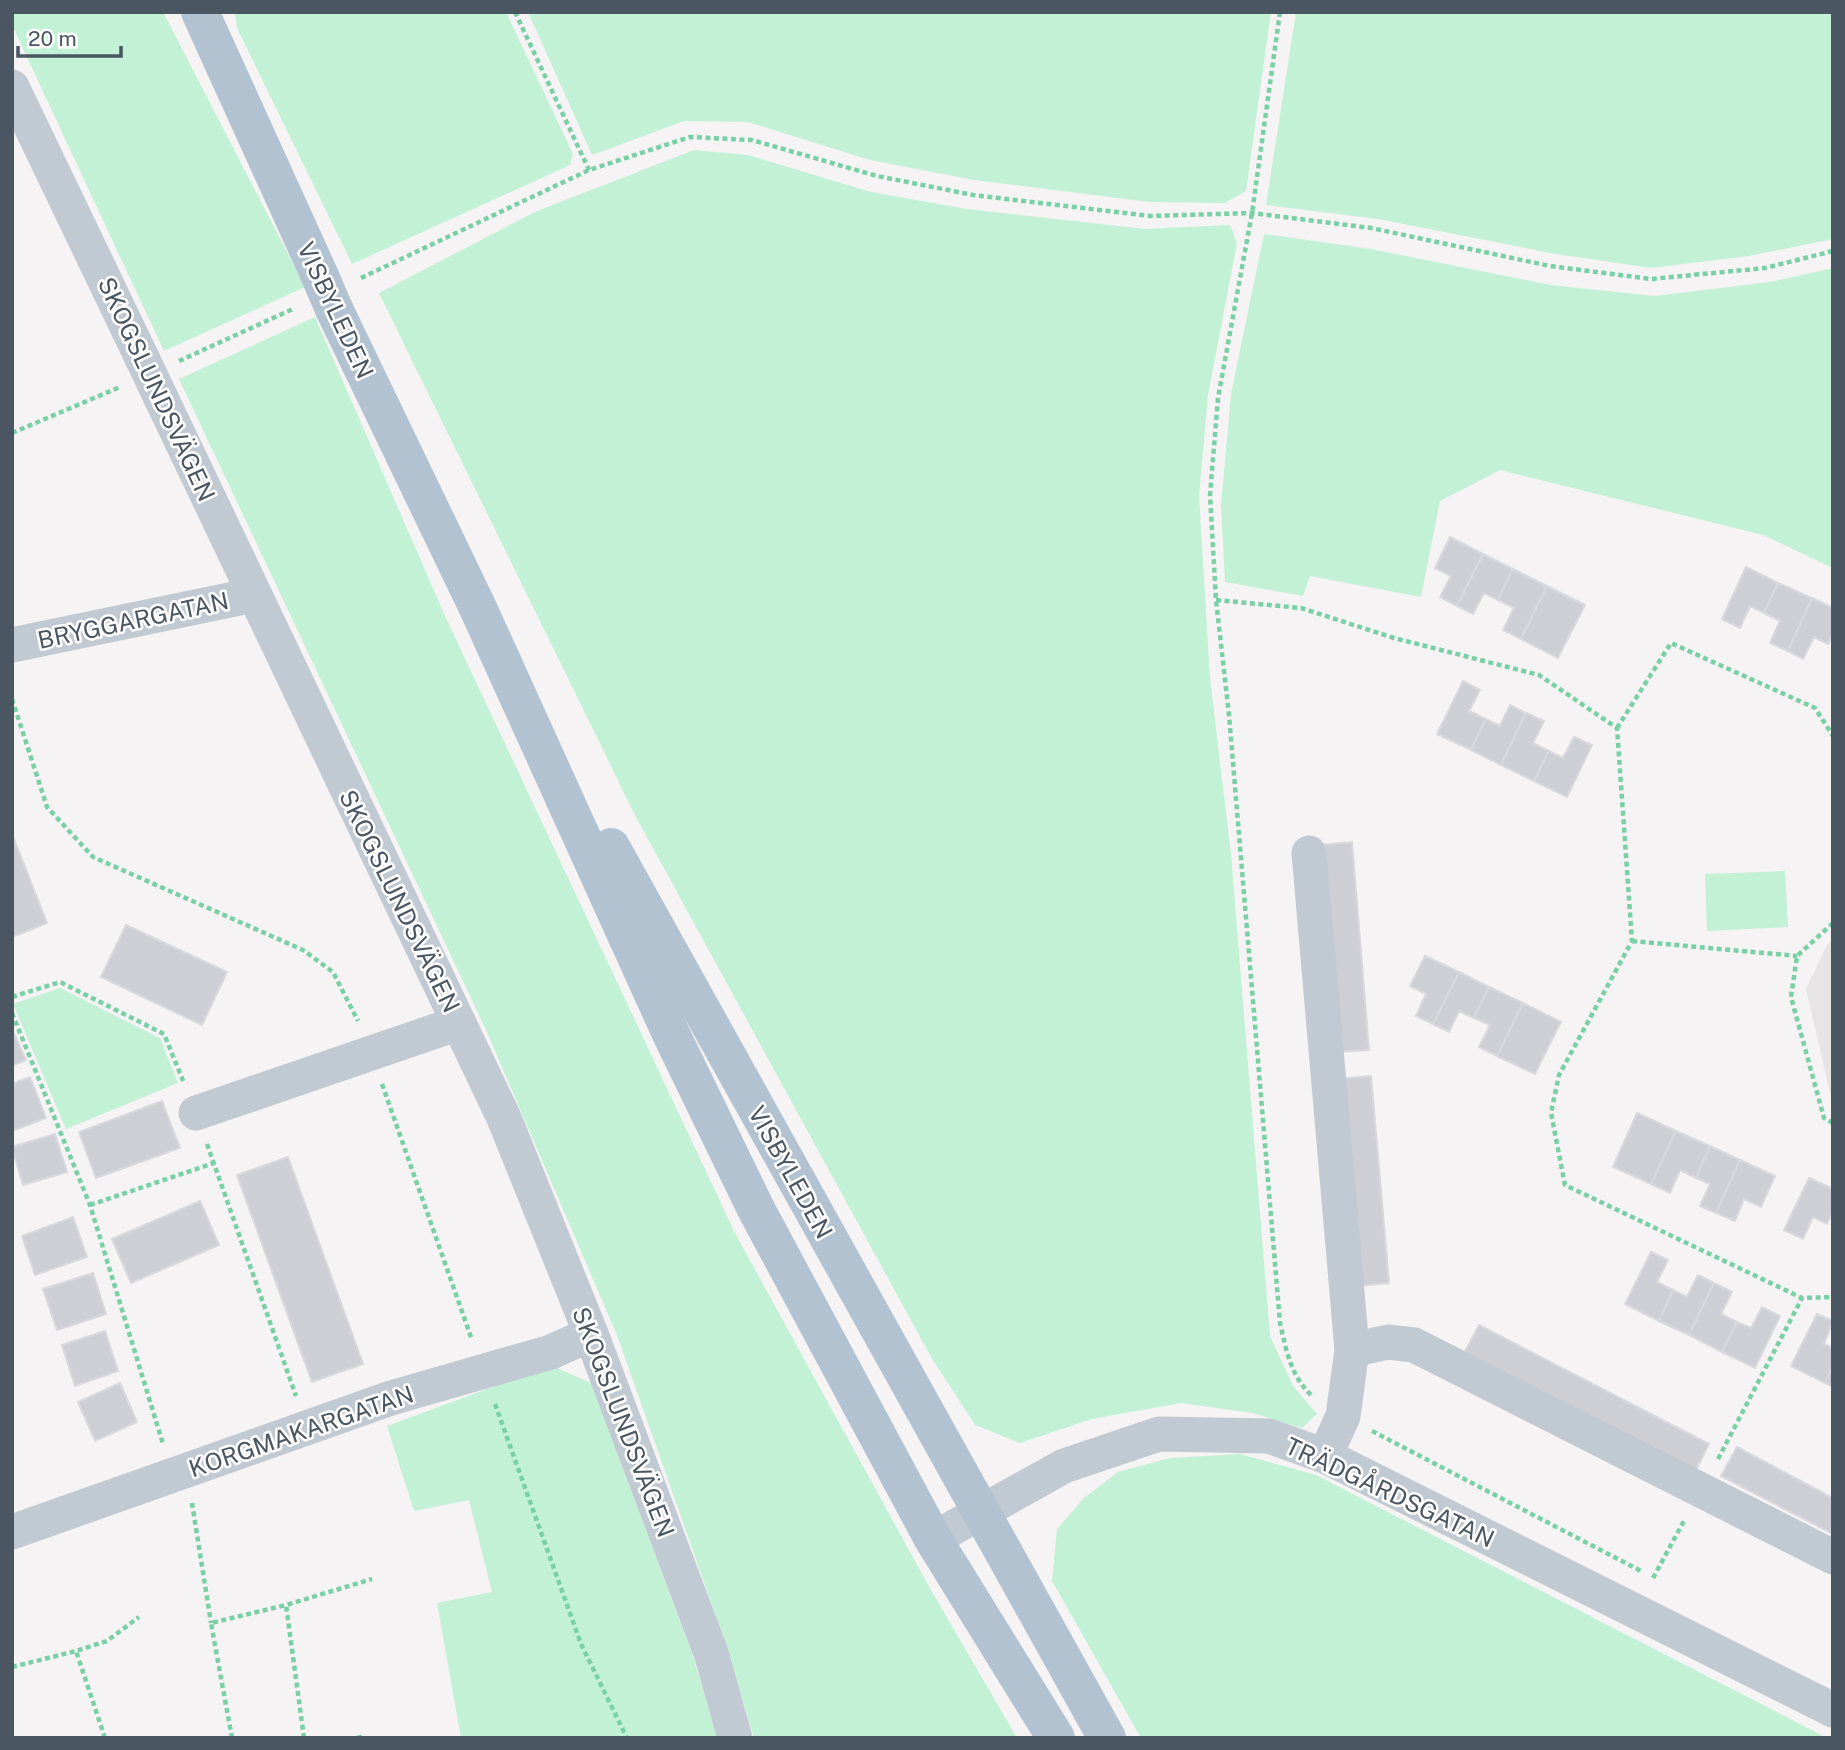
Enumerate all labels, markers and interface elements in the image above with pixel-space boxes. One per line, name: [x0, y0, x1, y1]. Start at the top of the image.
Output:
scale bar: [18, 14, 121, 58]
text: 20 m: [28, 26, 77, 51]
street label: VISBYLEDEN: [292, 237, 380, 383]
street label: SKOGSLUNDSVÄGEN: [93, 272, 221, 506]
street label: BRYGGARGATAN: [35, 586, 231, 654]
street label: SKOGSLUNDSVÄGEN: [334, 785, 466, 1017]
street label: VISBYLEDEN: [743, 1101, 839, 1243]
street label: SKOGSLUNDSVÄGEN: [567, 1303, 681, 1541]
street label: KORGMAKARGATAN: [185, 1379, 417, 1483]
street label: TRÄDGÅRDSGATAN: [1281, 1430, 1499, 1553]

